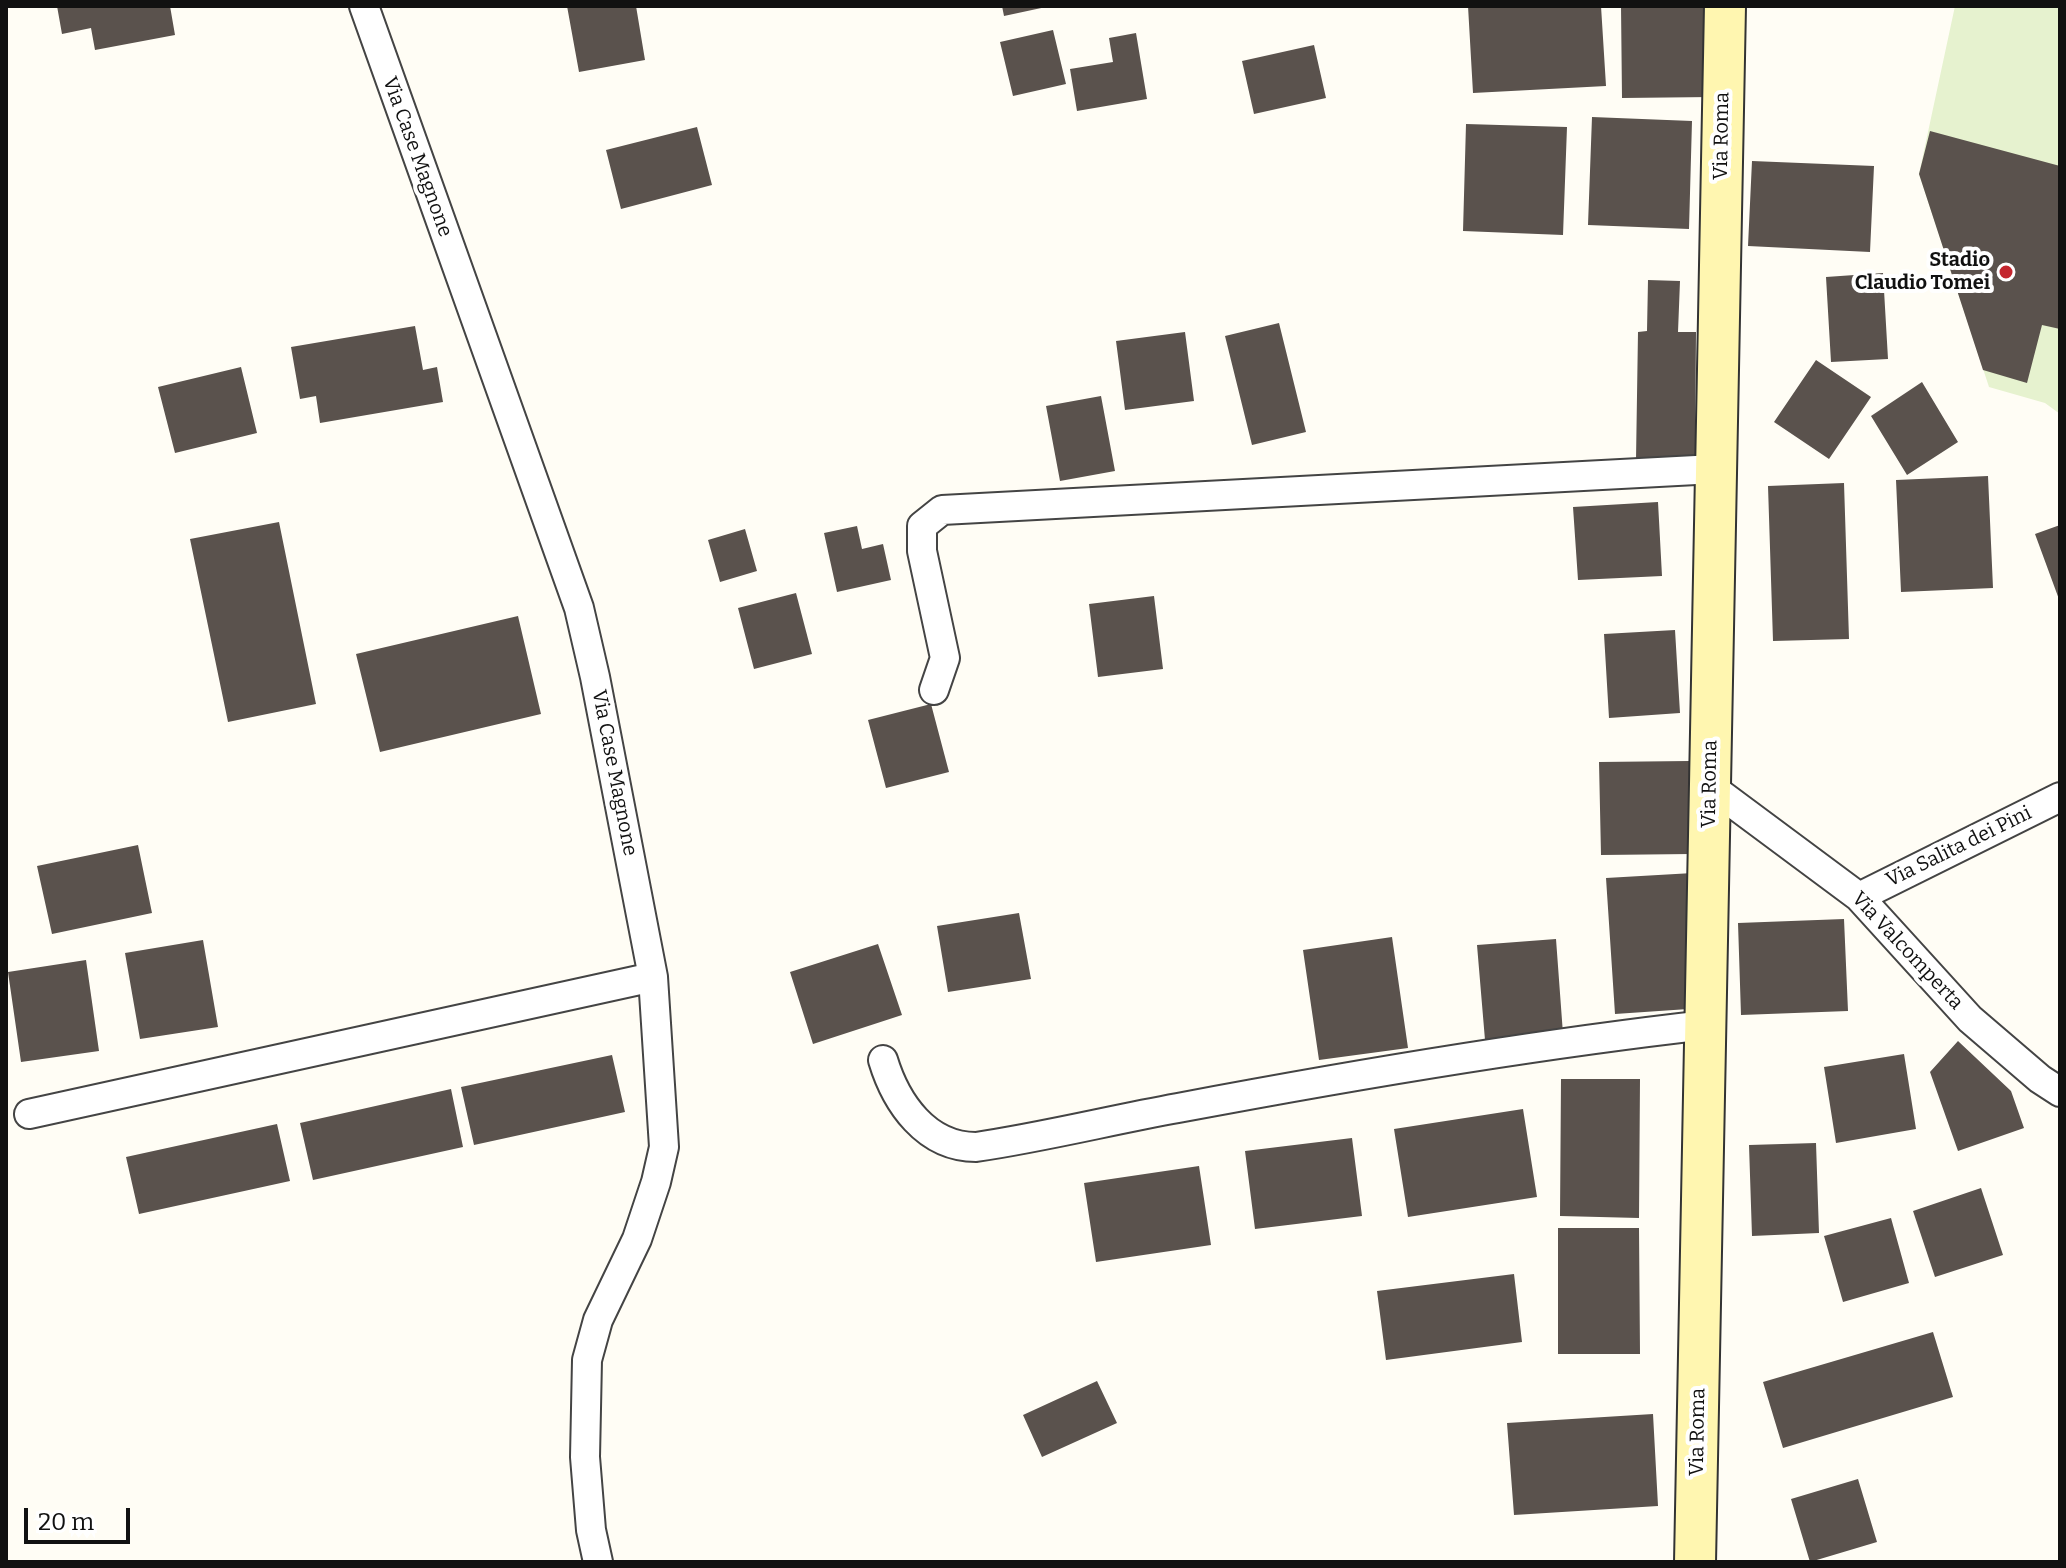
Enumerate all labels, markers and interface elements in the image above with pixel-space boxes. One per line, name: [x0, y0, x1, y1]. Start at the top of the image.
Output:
street label: Via Case Magnone: [377, 74, 457, 240]
street label: Via Roma: [1709, 92, 1735, 180]
place label: Stadio Claudio Tomei: [1855, 248, 1990, 295]
marker: Stadio Claudio Tomei: [1997, 263, 2015, 281]
street label: Via Case Magnone: [586, 688, 642, 858]
street label: Via Roma: [1697, 740, 1723, 828]
street label: Via Salita dei Pini: [1882, 801, 2036, 893]
street label: Via Valcomperta: [1846, 887, 1968, 1015]
street label: Via Roma: [1685, 1388, 1711, 1476]
scale bar: [28, 1492, 134, 1542]
text: 20 m: [38, 1508, 94, 1536]

